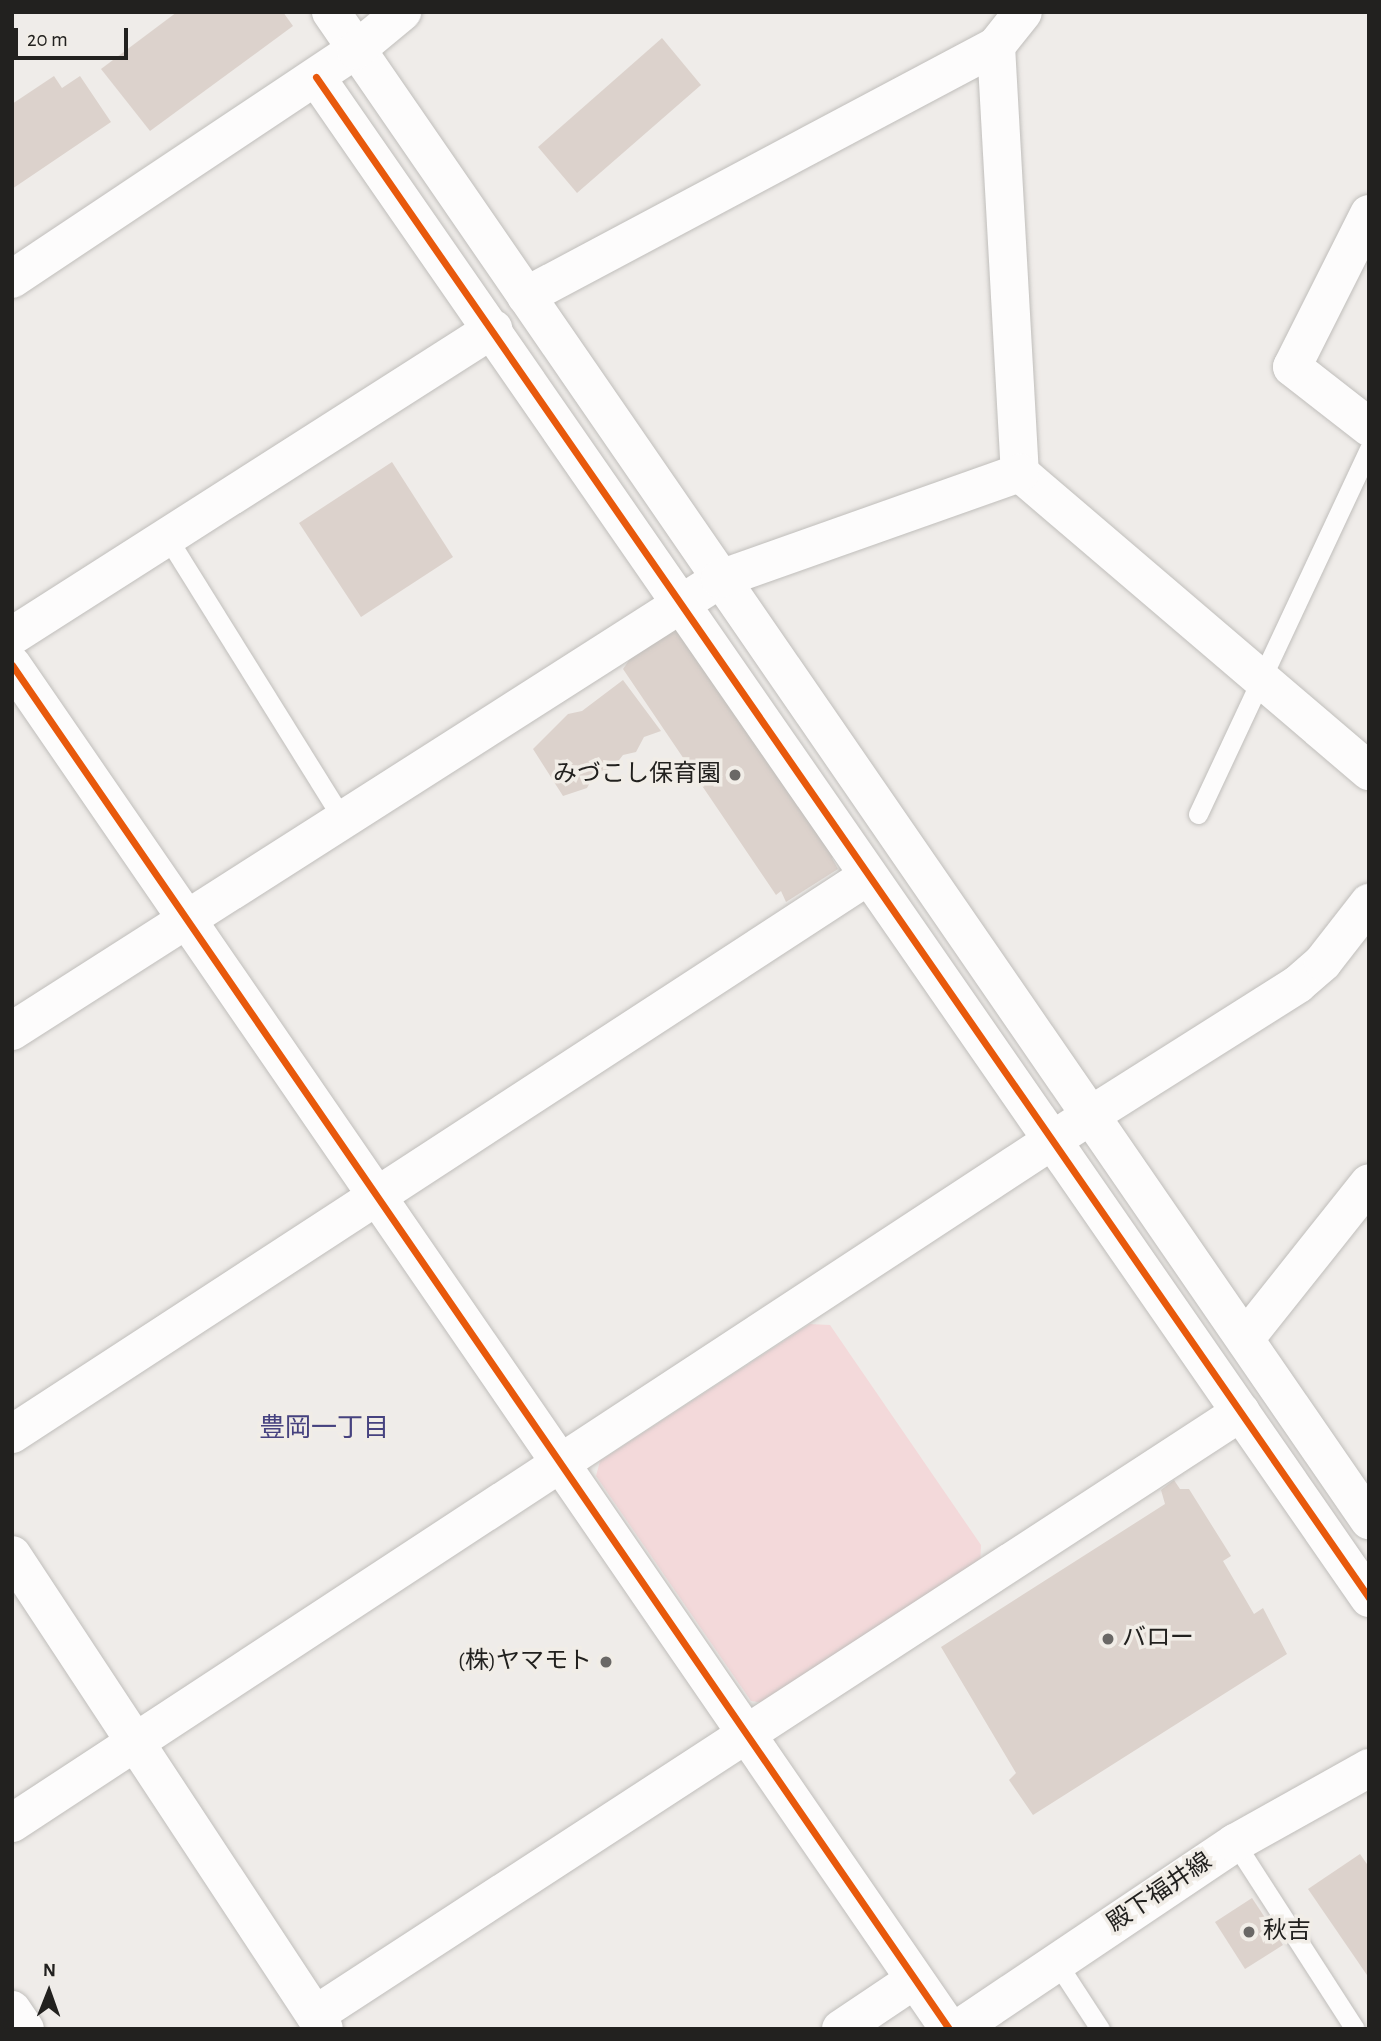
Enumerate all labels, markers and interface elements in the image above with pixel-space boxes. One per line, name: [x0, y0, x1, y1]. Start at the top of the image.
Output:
scale bar: [18, 14, 131, 58]
text: 20 m: [27, 29, 68, 50]
place label: みづこし保育園: [553, 761, 721, 789]
marker: みづこし保育園: [727, 767, 743, 783]
district label: 豊岡一丁目: [259, 1413, 389, 1445]
place label: バロー: [1122, 1625, 1194, 1653]
marker: バロー: [1100, 1631, 1116, 1647]
place label: (株)ヤマモト: [458, 1648, 592, 1676]
marker: (株)ヤマモト: [598, 1654, 614, 1670]
street label: 殿下福井線: [1102, 1848, 1218, 1938]
place label: 秋吉: [1263, 1918, 1311, 1946]
marker: 秋吉: [1241, 1924, 1257, 1940]
north arrow: [14, 1957, 84, 2027]
text: N: [43, 1961, 56, 1980]

